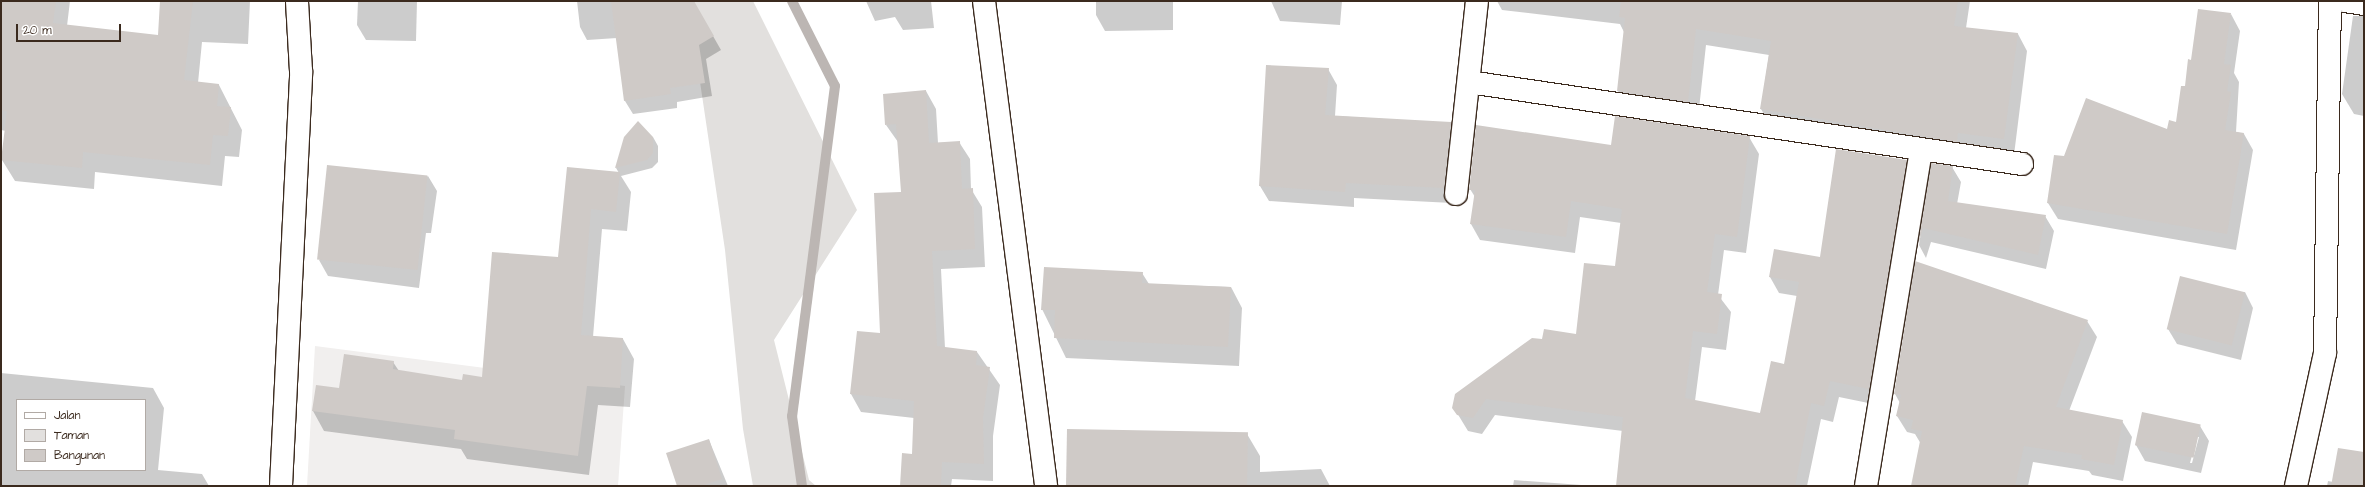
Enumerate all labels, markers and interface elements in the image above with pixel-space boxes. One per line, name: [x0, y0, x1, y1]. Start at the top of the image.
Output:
scale bar: [18, 16, 123, 42]
text: 20 m: [23, 22, 52, 39]
legend: [16, 399, 146, 471]
text: Jalan: [54, 407, 80, 424]
text: Taman: [54, 427, 89, 444]
text: Bangunan: [54, 447, 105, 464]

